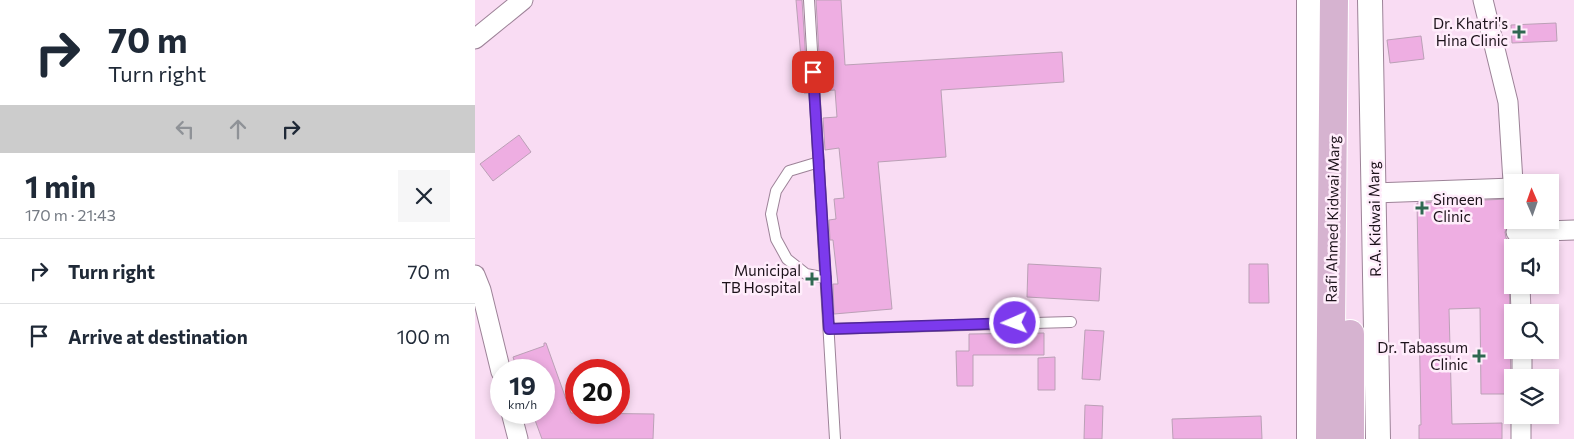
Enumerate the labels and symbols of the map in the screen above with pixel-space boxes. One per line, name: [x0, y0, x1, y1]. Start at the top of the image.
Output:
place label: Dr. Khatri's Hina Clinic: [1433, 14, 1508, 49]
marker: Dr. Khatri's Hina Clinic: [1512, 25, 1526, 39]
pin: [792, 51, 834, 93]
street label: Rafi Ahmed Kidwai Marg: [1322, 135, 1342, 303]
street label: R.A. Kidwai Marg: [1364, 161, 1384, 277]
north arrow: [1504, 174, 1559, 229]
place label: Simeen Clinic: [1433, 190, 1483, 225]
marker: Simeen Clinic: [1415, 201, 1429, 215]
place label: Municipal TB Hospital: [721, 261, 801, 296]
marker: Municipal TB Hospital: [805, 272, 819, 286]
position arrow: [988, 296, 1040, 348]
place label: Dr. Tabassum Clinic: [1377, 338, 1468, 373]
marker: Dr. Tabassum Clinic: [1472, 349, 1486, 363]
speed limit sign: 20: [565, 359, 630, 424]

